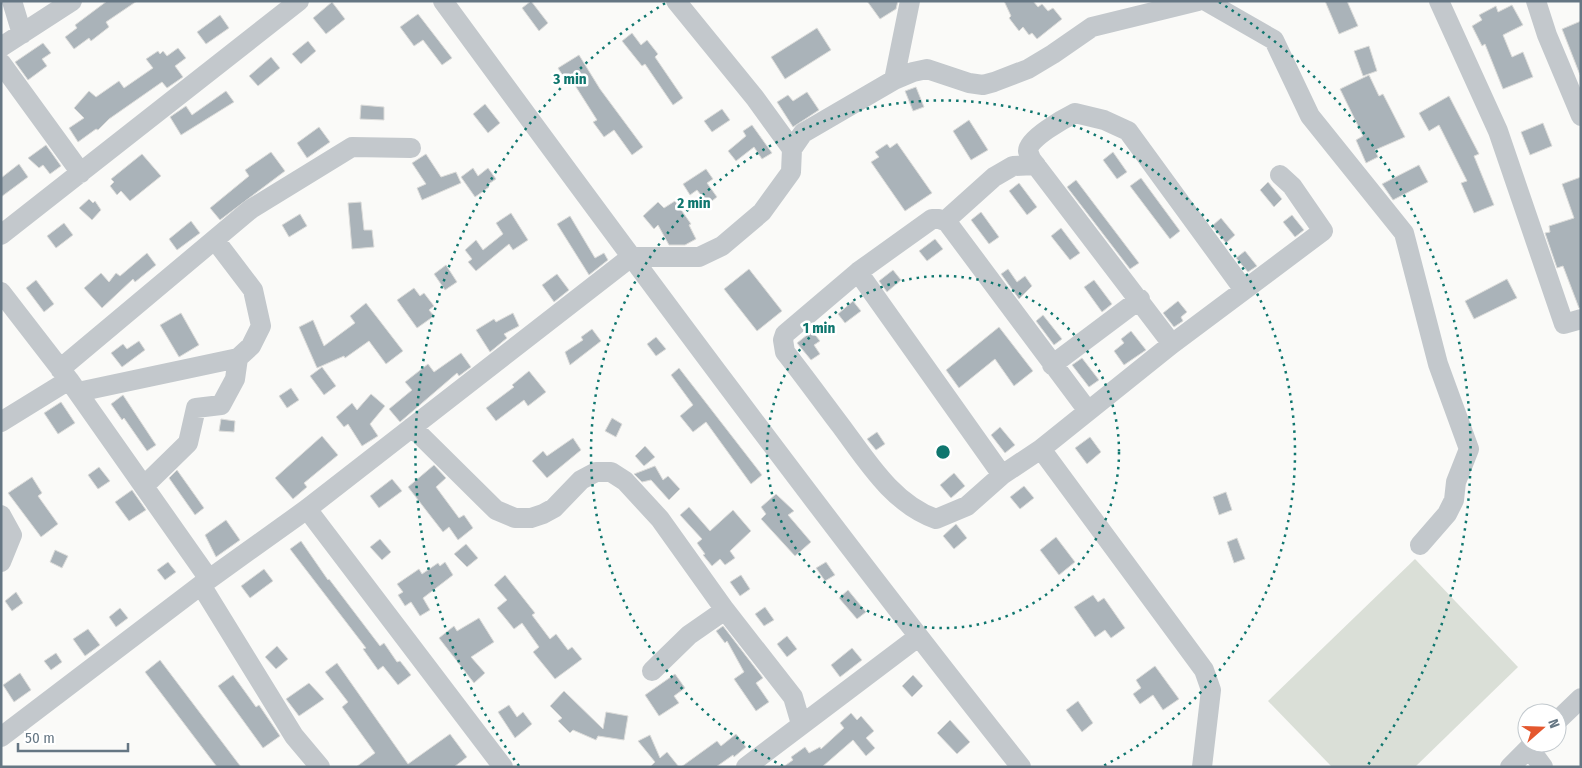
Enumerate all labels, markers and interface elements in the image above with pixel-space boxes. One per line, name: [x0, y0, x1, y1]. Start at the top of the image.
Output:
text: 3 min: [552, 70, 587, 88]
text: 2 min: [676, 194, 711, 212]
text: 1 min: [803, 319, 835, 337]
centre of rings: [934, 443, 952, 461]
north arrow: [1517, 703, 1567, 753]
text: N: [1544, 717, 1563, 731]
scale bar: [18, 720, 128, 752]
text: 50 m: [25, 729, 55, 747]

